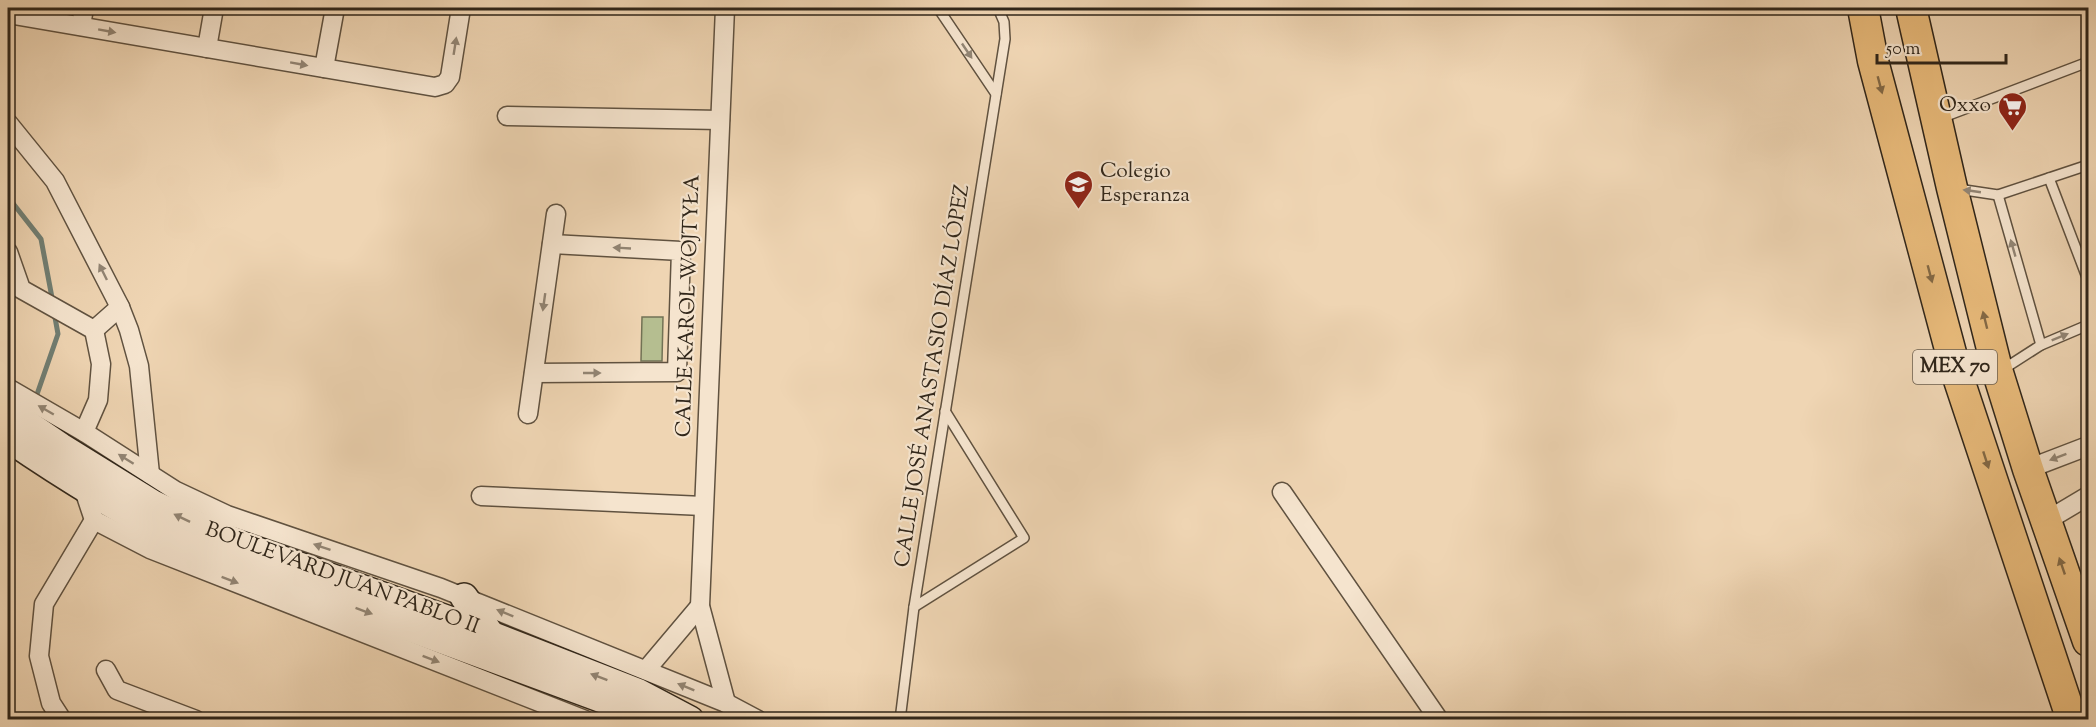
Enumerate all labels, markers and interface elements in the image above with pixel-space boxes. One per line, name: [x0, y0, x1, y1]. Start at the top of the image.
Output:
one-way arrow: [97, 26, 116, 35]
scale bar: [1877, 27, 2006, 65]
one-way arrow: [451, 37, 460, 56]
text: 50 m: [1885, 37, 1921, 63]
one-way arrow: [961, 42, 973, 58]
one-way arrow: [289, 59, 308, 68]
one-way arrow: [1876, 76, 1885, 94]
supermarket icon: Oxxo: [1996, 90, 2028, 132]
place label: Oxxo: [1939, 91, 1991, 121]
place label: Colegio Esperanza: [1100, 157, 1190, 211]
school or university icon: Colegio Esperanza: [1063, 168, 1095, 210]
street label: CALLE KAROL WOJTYŁA: [669, 174, 709, 438]
street label: CALLE JOSÉ ANASTASIO DÍAZ LÓPEZ: [888, 182, 978, 570]
one-way arrow: [1962, 187, 1981, 196]
one-way arrow: [2008, 239, 2017, 257]
one-way arrow: [613, 243, 632, 252]
one-way arrow: [99, 264, 108, 281]
one-way arrow: [1926, 265, 1935, 283]
one-way arrow: [539, 292, 548, 311]
one-way arrow: [1979, 311, 1989, 330]
one-way arrow: [2052, 332, 2070, 342]
road number: MEX 70: [1913, 350, 1997, 384]
one-way arrow: [583, 368, 602, 378]
one-way arrow: [38, 405, 54, 416]
one-way arrow: [1981, 451, 1991, 469]
one-way arrow: [118, 453, 134, 464]
one-way arrow: [2049, 453, 2067, 463]
one-way arrow: [173, 513, 190, 522]
street label: BOULEVARD JUAN PABLO II: [201, 515, 484, 643]
one-way arrow: [312, 542, 330, 552]
one-way arrow: [2057, 557, 2067, 575]
one-way arrow: [222, 575, 240, 585]
one-way arrow: [356, 607, 374, 617]
one-way arrow: [496, 608, 514, 618]
one-way arrow: [423, 654, 441, 664]
one-way arrow: [590, 672, 608, 681]
one-way arrow: [676, 682, 694, 692]

